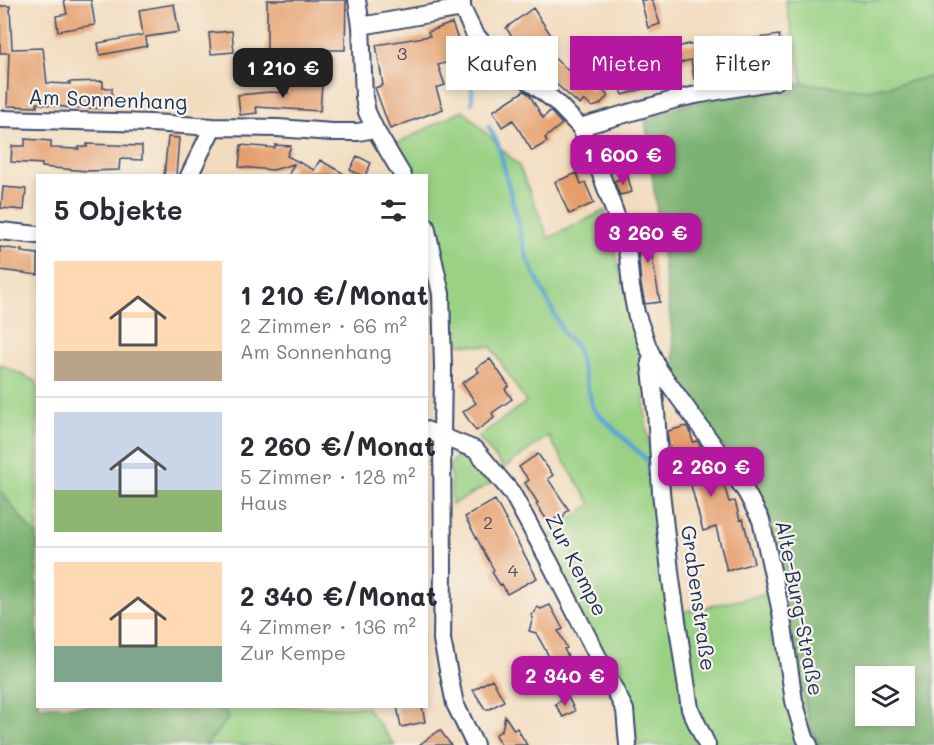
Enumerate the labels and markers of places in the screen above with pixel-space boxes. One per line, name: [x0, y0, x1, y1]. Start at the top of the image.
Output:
pin: 1 210 €: [228, 48, 338, 99]
pin: 1 600 €: [568, 135, 678, 186]
pin: 3 260 €: [593, 213, 703, 264]
pin: 2 260 €: [656, 447, 766, 498]
pin: 2 340 €: [510, 656, 620, 707]

